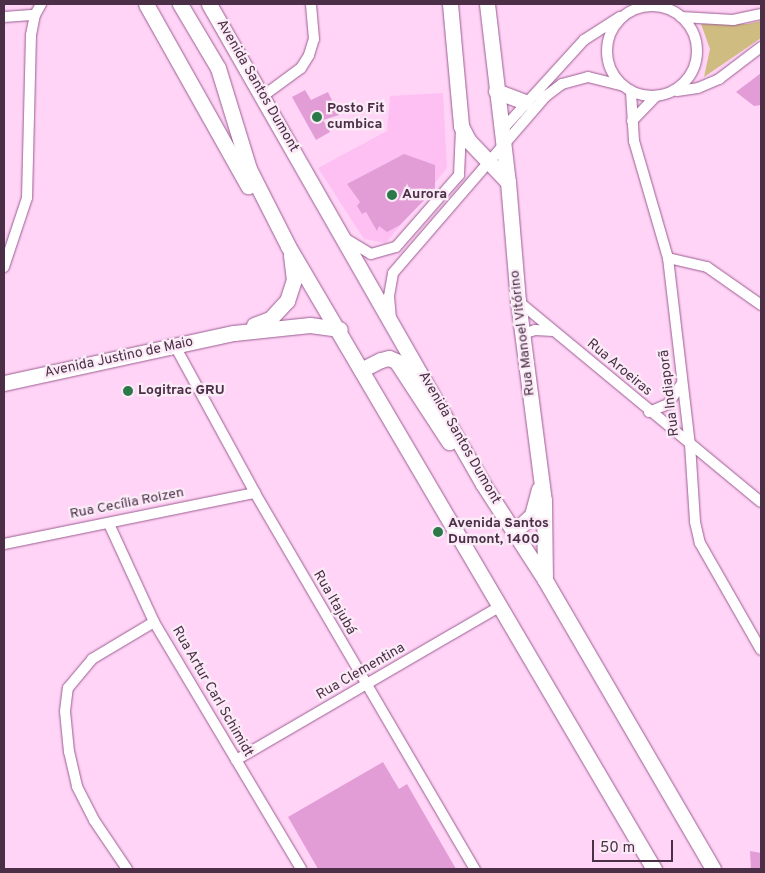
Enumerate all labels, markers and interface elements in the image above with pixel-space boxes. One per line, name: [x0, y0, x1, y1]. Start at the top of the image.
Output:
street label: Avenida Santos Dumont: [212, 17, 302, 155]
place label: Posto Fit cumbica: [327, 101, 385, 134]
marker: Posto Fit cumbica: [311, 111, 323, 123]
place label: Aurora: [402, 187, 447, 203]
marker: Aurora: [386, 189, 398, 201]
street label: Rua Manoel Vitórino: [507, 269, 539, 397]
street label: Avenida Justino de Maio: [43, 334, 195, 382]
street label: Rua Aroeiras: [583, 336, 655, 400]
street label: Rua Indiaporã: [656, 349, 684, 437]
street label: Avenida Santos Dumont: [414, 369, 504, 507]
place label: Logitrac GRU: [138, 383, 225, 399]
marker: Logitrac GRU: [122, 385, 134, 397]
street label: Rua Cecília Roizen: [69, 485, 185, 523]
place label: Avenida Santos Dumont, 1400: [448, 516, 549, 548]
marker: Avenida Santos Dumont, 1400: [432, 526, 444, 538]
street label: Rua Itajubá: [309, 568, 359, 638]
street label: Rua Artur Carl Schimidt: [168, 623, 256, 761]
street label: Rua Clementina: [314, 640, 408, 704]
scale bar: [595, 830, 676, 862]
text: 50 m: [600, 839, 635, 858]

